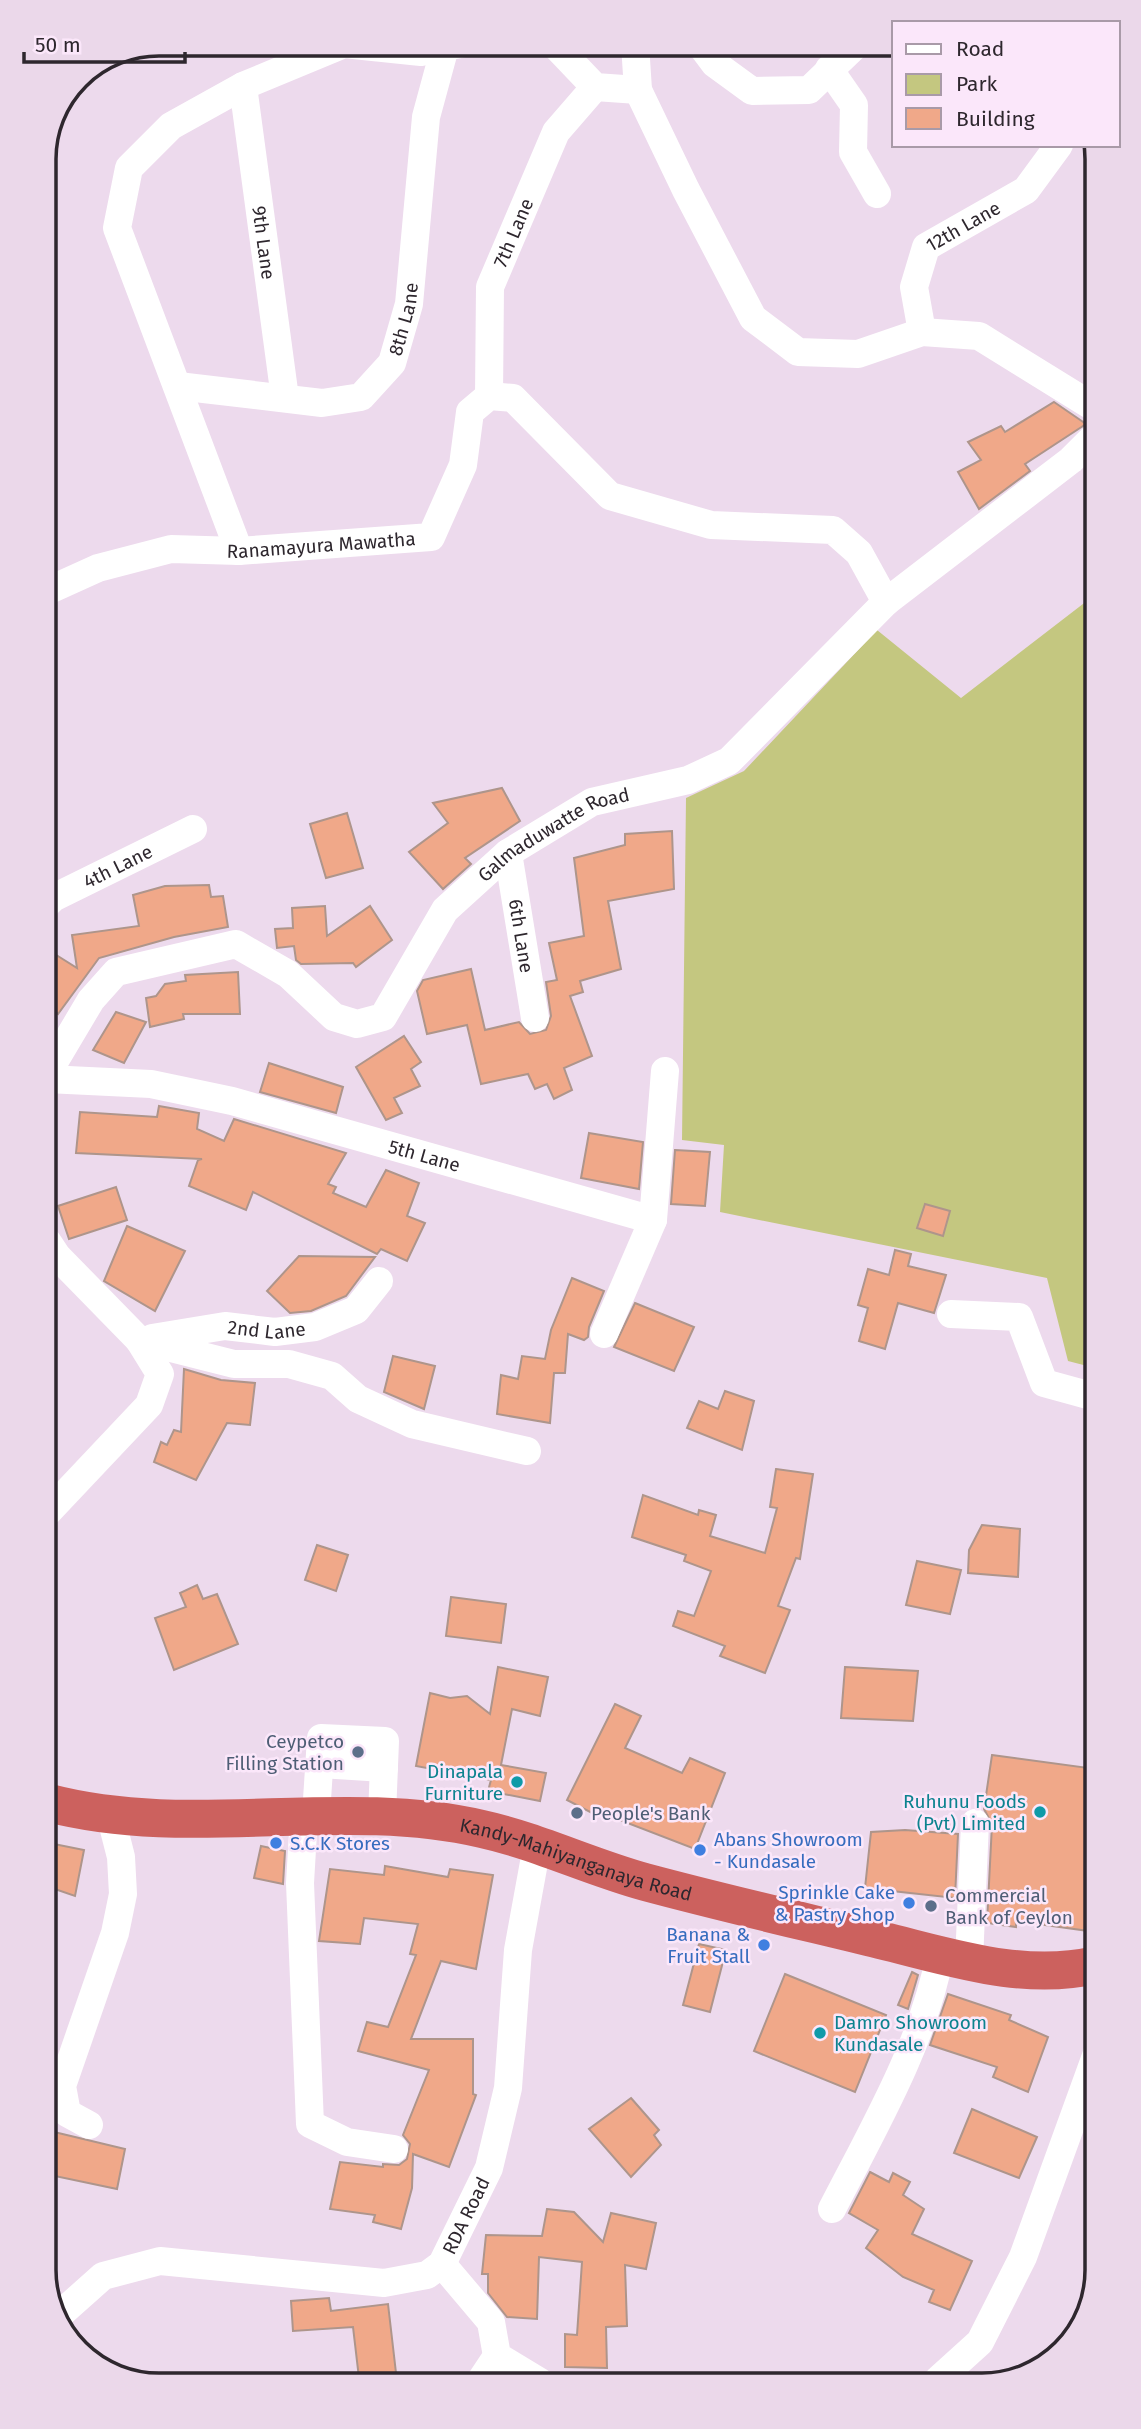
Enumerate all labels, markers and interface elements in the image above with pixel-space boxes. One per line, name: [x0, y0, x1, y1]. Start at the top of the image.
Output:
scale bar: [24, 21, 186, 65]
legend: [892, 21, 1120, 147]
text: 50 m: [35, 32, 81, 58]
text: Road: [956, 36, 1004, 62]
text: Park: [956, 71, 998, 97]
text: Building: [956, 106, 1035, 132]
street label: 7th Lane: [489, 195, 538, 271]
street label: 12th Lane: [922, 196, 1004, 257]
street label: 9th Lane: [247, 204, 280, 281]
street label: 8th Lane: [384, 282, 423, 358]
street label: Ranamayura Mawatha: [226, 527, 416, 563]
street label: Galmaduwatte Road: [473, 783, 632, 887]
street label: 4th Lane: [79, 840, 156, 893]
street label: 6th Lane: [504, 897, 538, 975]
street label: 5th Lane: [386, 1135, 463, 1177]
street label: 2nd Lane: [227, 1315, 307, 1344]
place label: Ceypetco Filling Station: [226, 1730, 344, 1775]
marker: Ceypetco Filling Station: [350, 1744, 366, 1760]
place label: Dinapala Furniture: [424, 1760, 503, 1805]
marker: Dinapala Furniture: [509, 1774, 525, 1790]
place label: Ruhunu Foods (Pvt) Limited: [903, 1790, 1026, 1835]
place label: People's Bank: [591, 1802, 711, 1825]
marker: Ruhunu Foods (Pvt) Limited: [1032, 1804, 1048, 1820]
marker: People's Bank: [569, 1805, 585, 1821]
street label: Kandy-Mahiyanganaya Road: [458, 1814, 695, 1906]
place label: Abans Showroom - Kundasale: [714, 1828, 863, 1873]
place label: S.C.K Stores: [290, 1832, 390, 1855]
marker: S.C.K Stores: [268, 1835, 284, 1851]
marker: Abans Showroom - Kundasale: [692, 1842, 708, 1858]
place label: Sprinkle Cake & Pastry Shop: [775, 1881, 895, 1926]
place label: Commercial Bank of Ceylon: [945, 1884, 1073, 1929]
marker: Sprinkle Cake & Pastry Shop: [901, 1895, 917, 1911]
marker: Commercial Bank of Ceylon: [923, 1898, 939, 1914]
place label: Banana & Fruit Stall: [666, 1923, 750, 1968]
marker: Banana & Fruit Stall: [756, 1937, 772, 1953]
place label: Damro Showroom Kundasale: [834, 2011, 987, 2056]
marker: Damro Showroom Kundasale: [812, 2025, 828, 2041]
street label: RDA Road: [438, 2173, 495, 2258]

